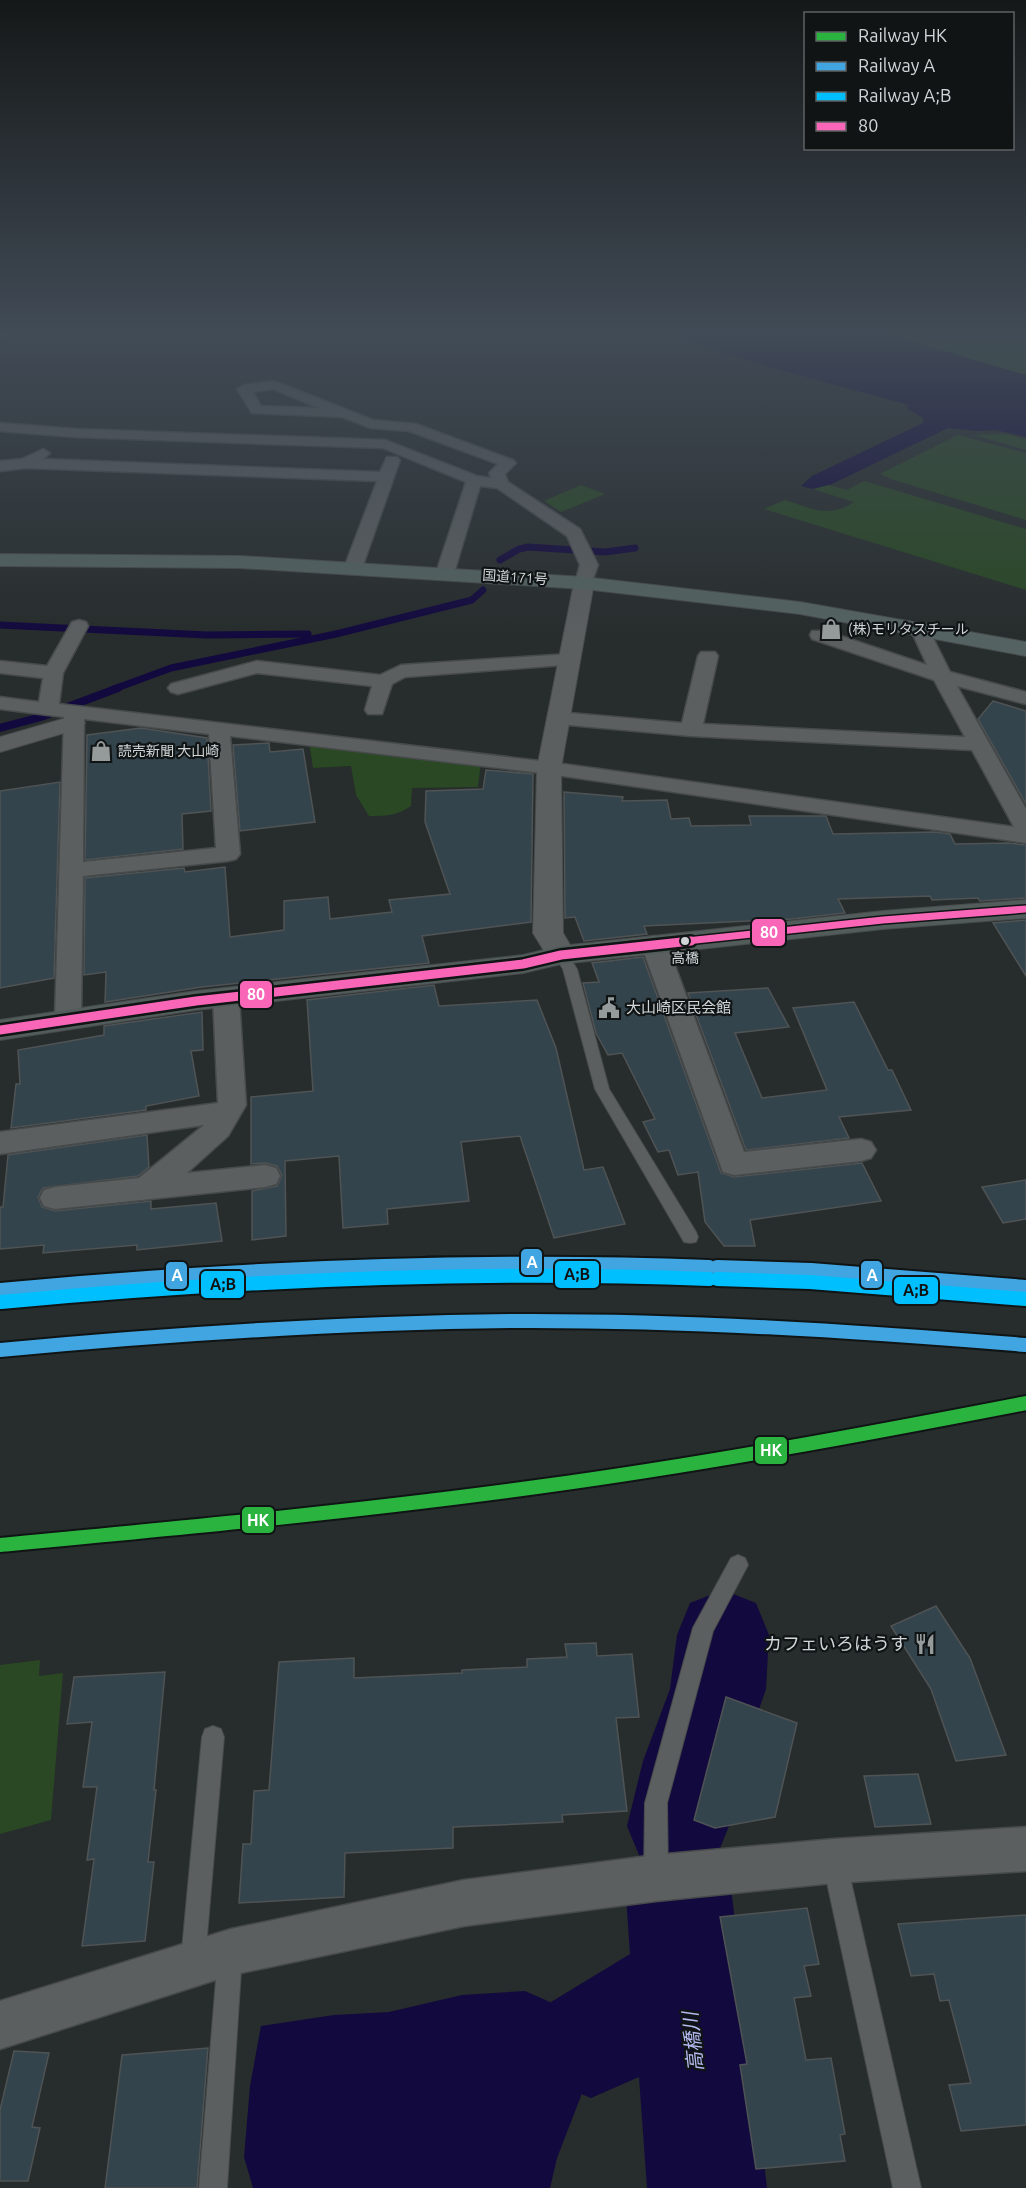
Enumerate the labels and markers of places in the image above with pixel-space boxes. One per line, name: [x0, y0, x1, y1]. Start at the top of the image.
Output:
shop icon: (株)モリタスチール: [819, 617, 843, 641]
place label: (株)モリタスチール: [848, 621, 969, 637]
shop icon: 読売新聞 大山崎: [89, 739, 113, 763]
place label: 読売新聞 大山崎: [118, 743, 219, 759]
marker: 高橋: [679, 935, 691, 947]
place label: 高橋: [671, 950, 699, 966]
public building icon: 大山崎区民会館: [597, 996, 621, 1020]
place label: 大山崎区民会館: [626, 999, 731, 1016]
restaurant icon: カフェいろはうす: [913, 1632, 937, 1656]
place label: カフェいろはうす: [764, 1633, 908, 1653]

